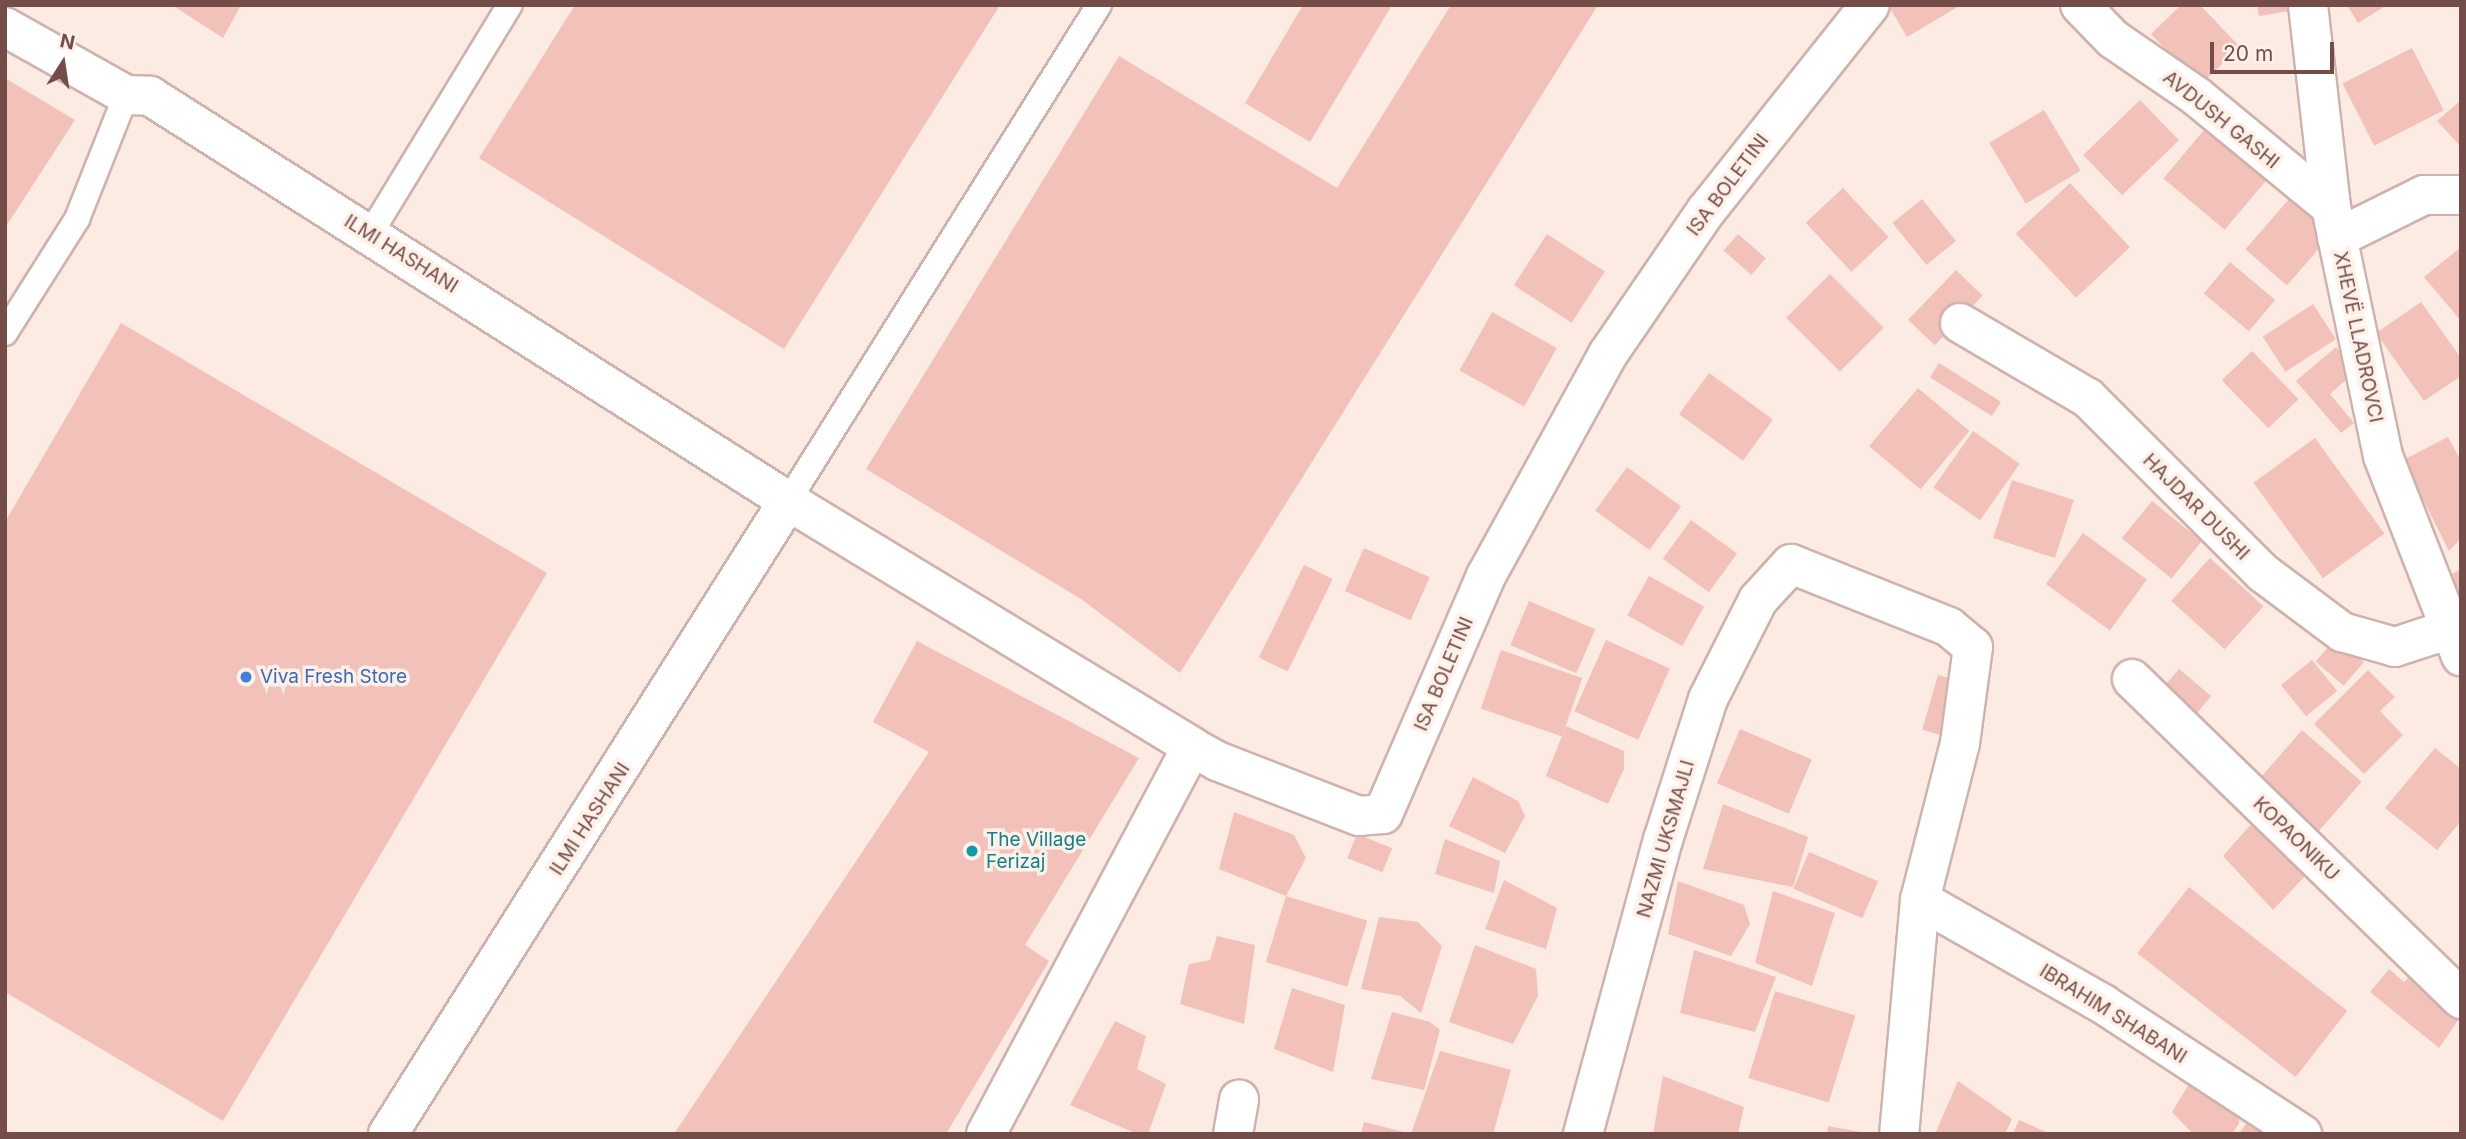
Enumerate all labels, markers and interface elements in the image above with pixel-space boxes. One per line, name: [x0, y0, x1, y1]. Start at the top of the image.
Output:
north arrow: [28, 28, 98, 98]
scale bar: [2214, 28, 2338, 72]
text: N: [58, 29, 77, 55]
text: 20 m: [2223, 41, 2273, 66]
street label: AVDUSH GASHI: [2158, 66, 2284, 174]
street label: ISA BOLETINI: [1682, 130, 1774, 240]
street label: ILMI HASHANI: [340, 210, 462, 298]
street label: XHEVË LLADROVCI: [2329, 249, 2387, 425]
street label: HAJDAR DUSHI: [2138, 449, 2254, 565]
street label: ISA BOLETINI: [1410, 614, 1478, 734]
place label: Viva Fresh Store: [260, 666, 407, 688]
marker: Viva Fresh Store: [238, 669, 254, 685]
street label: ILMI HASHANI: [545, 758, 635, 880]
street label: NAZMI UKSMAJLI: [1633, 758, 1699, 920]
street label: KOPAONIKU: [2248, 792, 2344, 886]
place label: The Village Ferizaj: [986, 829, 1086, 873]
marker: The Village Ferizaj: [964, 843, 980, 859]
street label: IBRAHIM SHABANI: [2035, 960, 2191, 1068]

